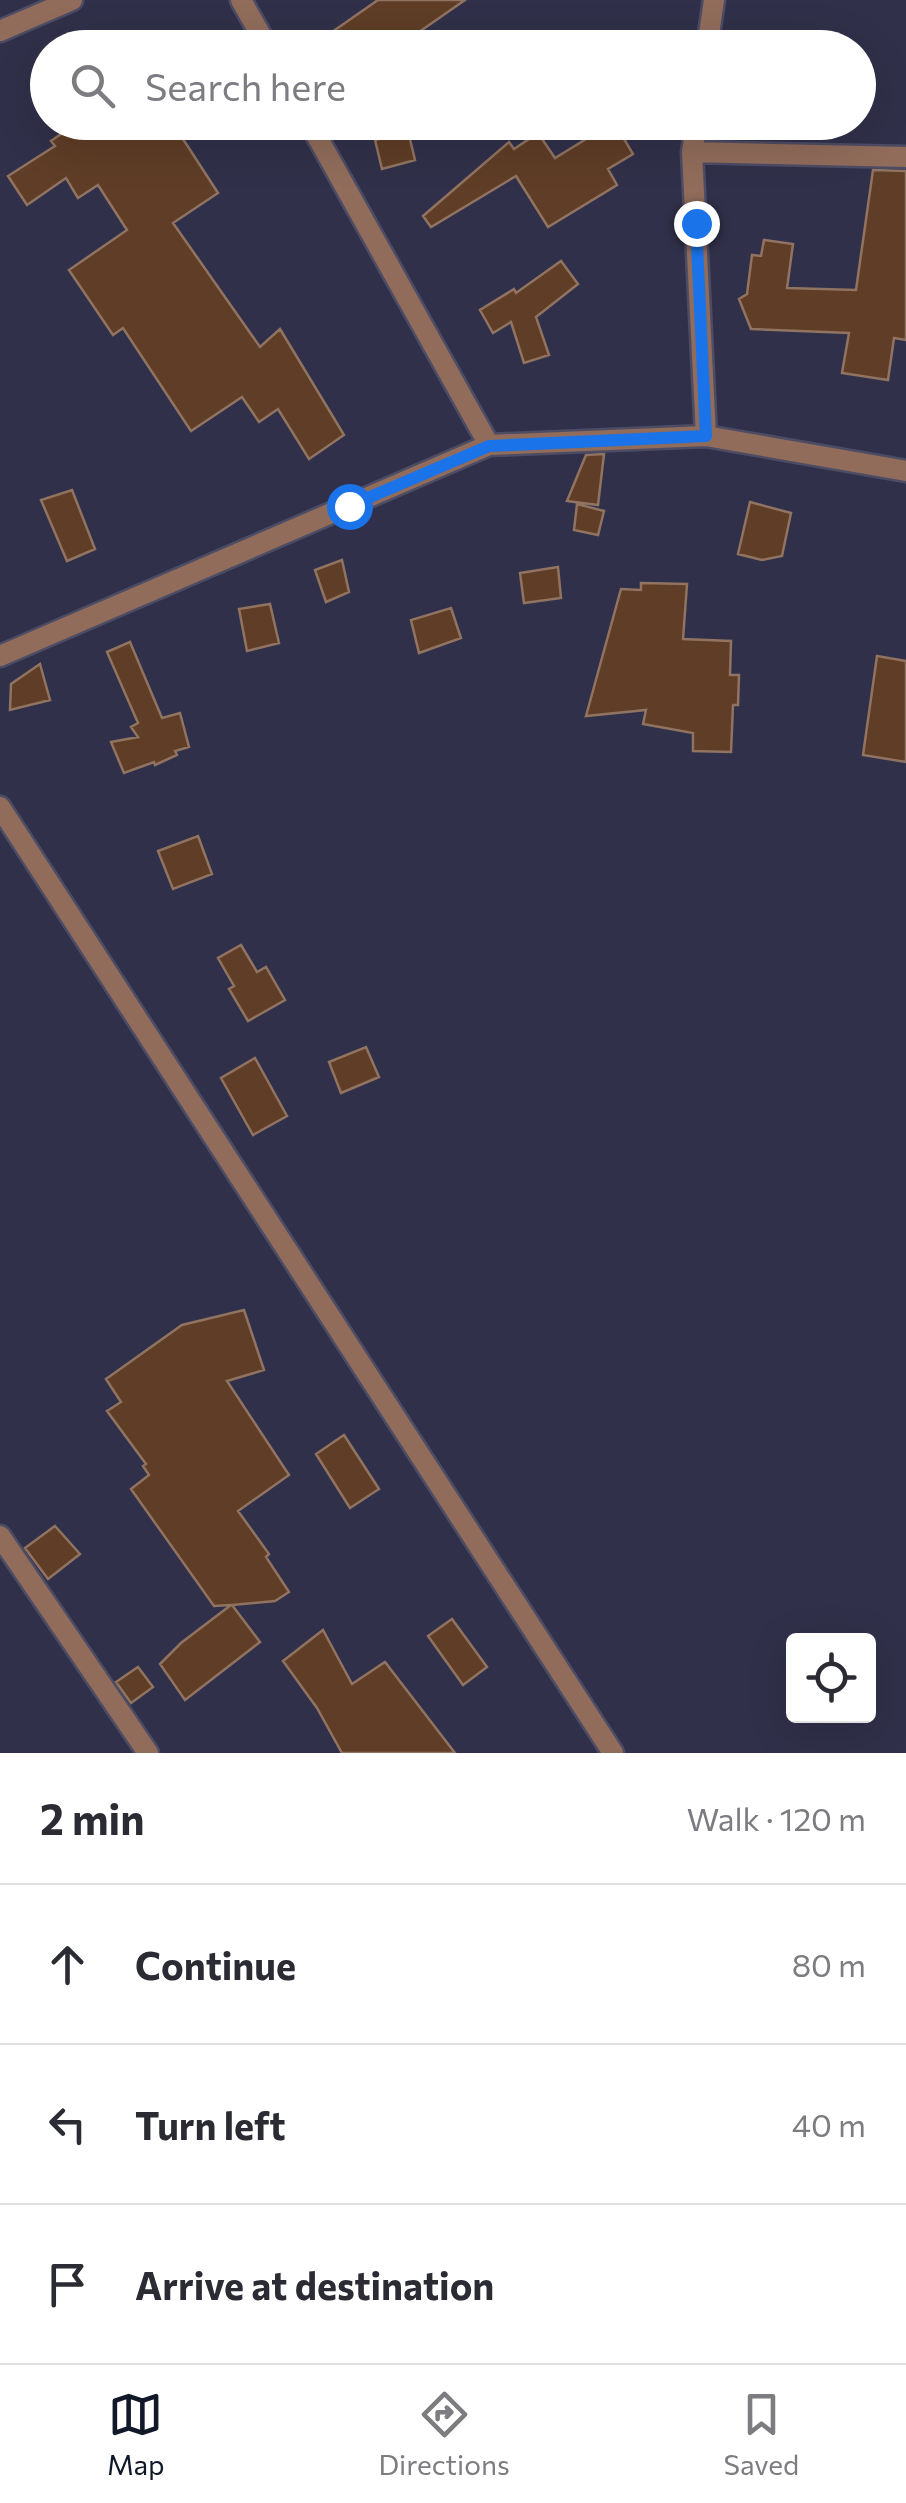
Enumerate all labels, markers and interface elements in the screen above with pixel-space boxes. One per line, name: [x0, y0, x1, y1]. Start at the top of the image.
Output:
search box: [30, 30, 876, 140]
icon: search: [65, 58, 120, 113]
text: Search here: [145, 62, 346, 109]
route end: [674, 201, 720, 247]
route start: [327, 484, 373, 530]
map controls: [786, 1633, 876, 1723]
button: locate: [786, 1633, 876, 1723]
text: 2 min: [40, 1792, 145, 1844]
text: Walk · 120 m: [687, 1798, 866, 1838]
icon: ahead: [40, 1937, 95, 1992]
text: Continue: [135, 1941, 296, 1988]
text: 80 m: [792, 1944, 866, 1984]
icon: left: [40, 2097, 95, 2152]
text: Turn left: [135, 2101, 286, 2148]
text: 40 m: [792, 2104, 866, 2144]
icon: arrive: [40, 2257, 95, 2312]
text: Arrive at destination: [135, 2261, 494, 2308]
tab: Map: [107, 2387, 165, 2481]
tab: Directions: [378, 2387, 510, 2481]
tab: Saved: [724, 2387, 799, 2481]

